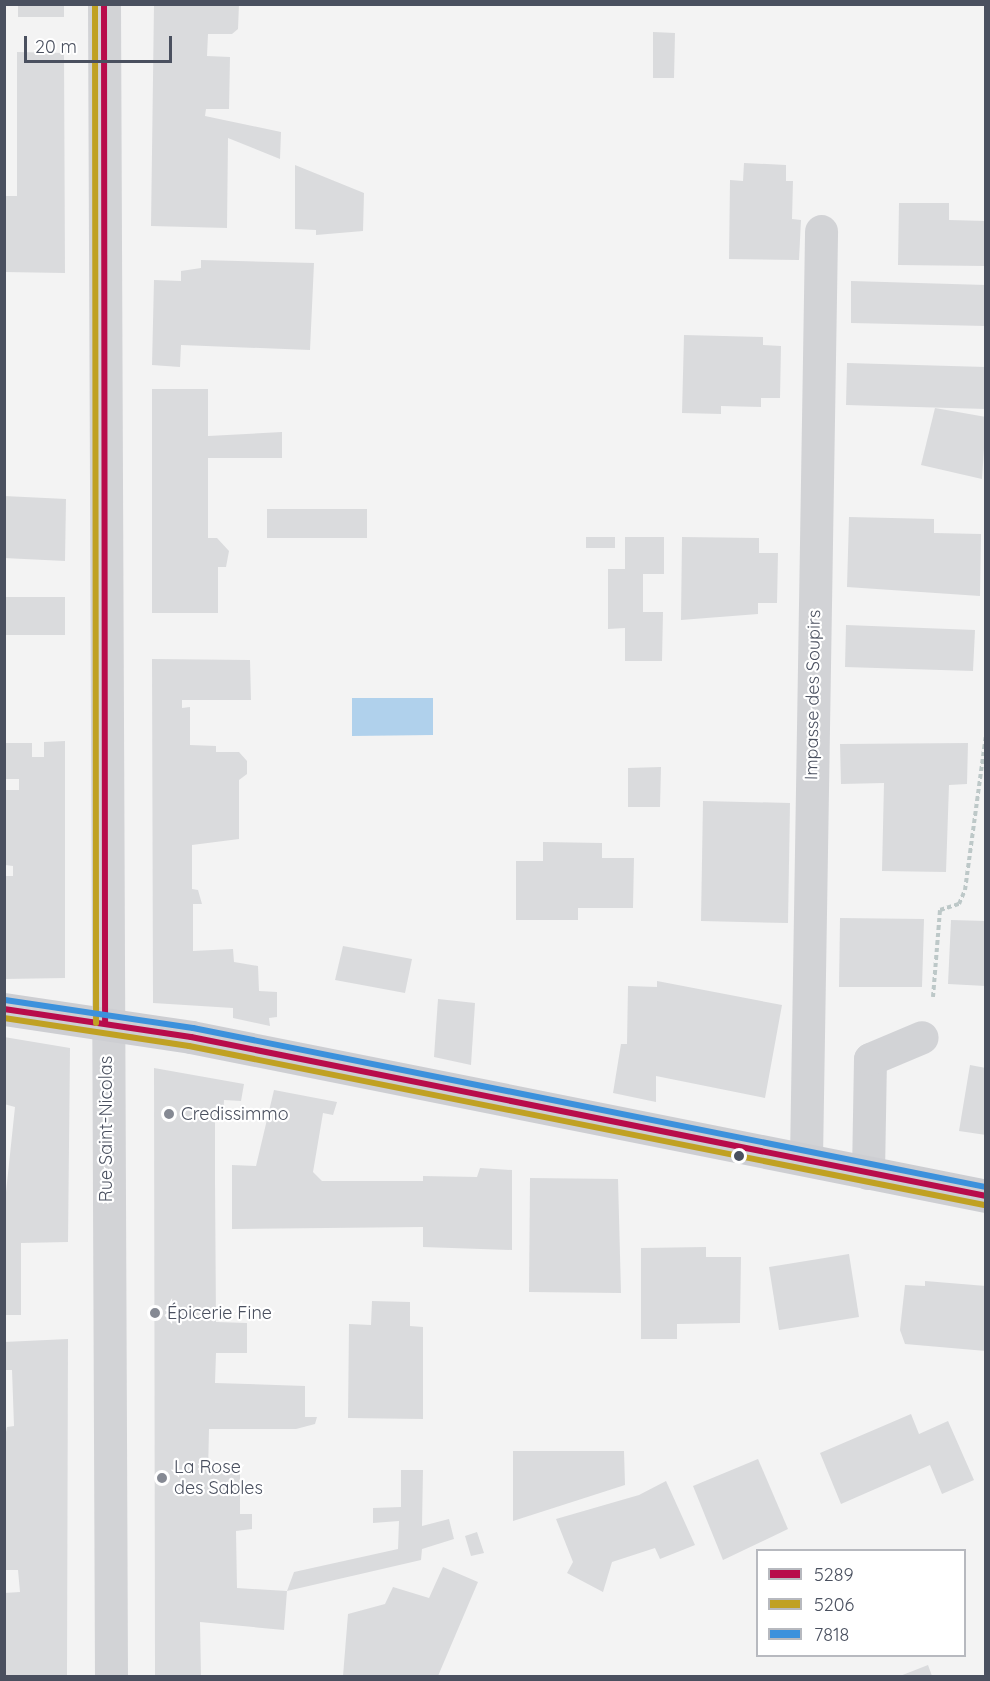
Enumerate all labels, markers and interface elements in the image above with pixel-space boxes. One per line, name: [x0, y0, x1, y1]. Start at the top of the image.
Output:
scale bar: [27, 24, 176, 62]
text: 20 m: [35, 35, 77, 58]
street label: Impasse des Soupirs: [801, 610, 825, 780]
street label: Rue Saint-Nicolas: [95, 1056, 117, 1202]
place label: Credissimmo: [181, 1103, 289, 1125]
marker: Credissimmo: [162, 1107, 176, 1121]
unlabelled marker: [733, 1150, 745, 1162]
place label: Épicerie Fine: [167, 1302, 272, 1324]
marker: Épicerie Fine: [148, 1306, 162, 1320]
place label: La Rose des Sables: [174, 1457, 263, 1500]
marker: La Rose des Sables: [155, 1471, 169, 1485]
legend: [756, 1549, 966, 1657]
text: 5289: [814, 1563, 854, 1586]
text: 5206: [814, 1593, 854, 1616]
text: 7818: [814, 1623, 849, 1646]

